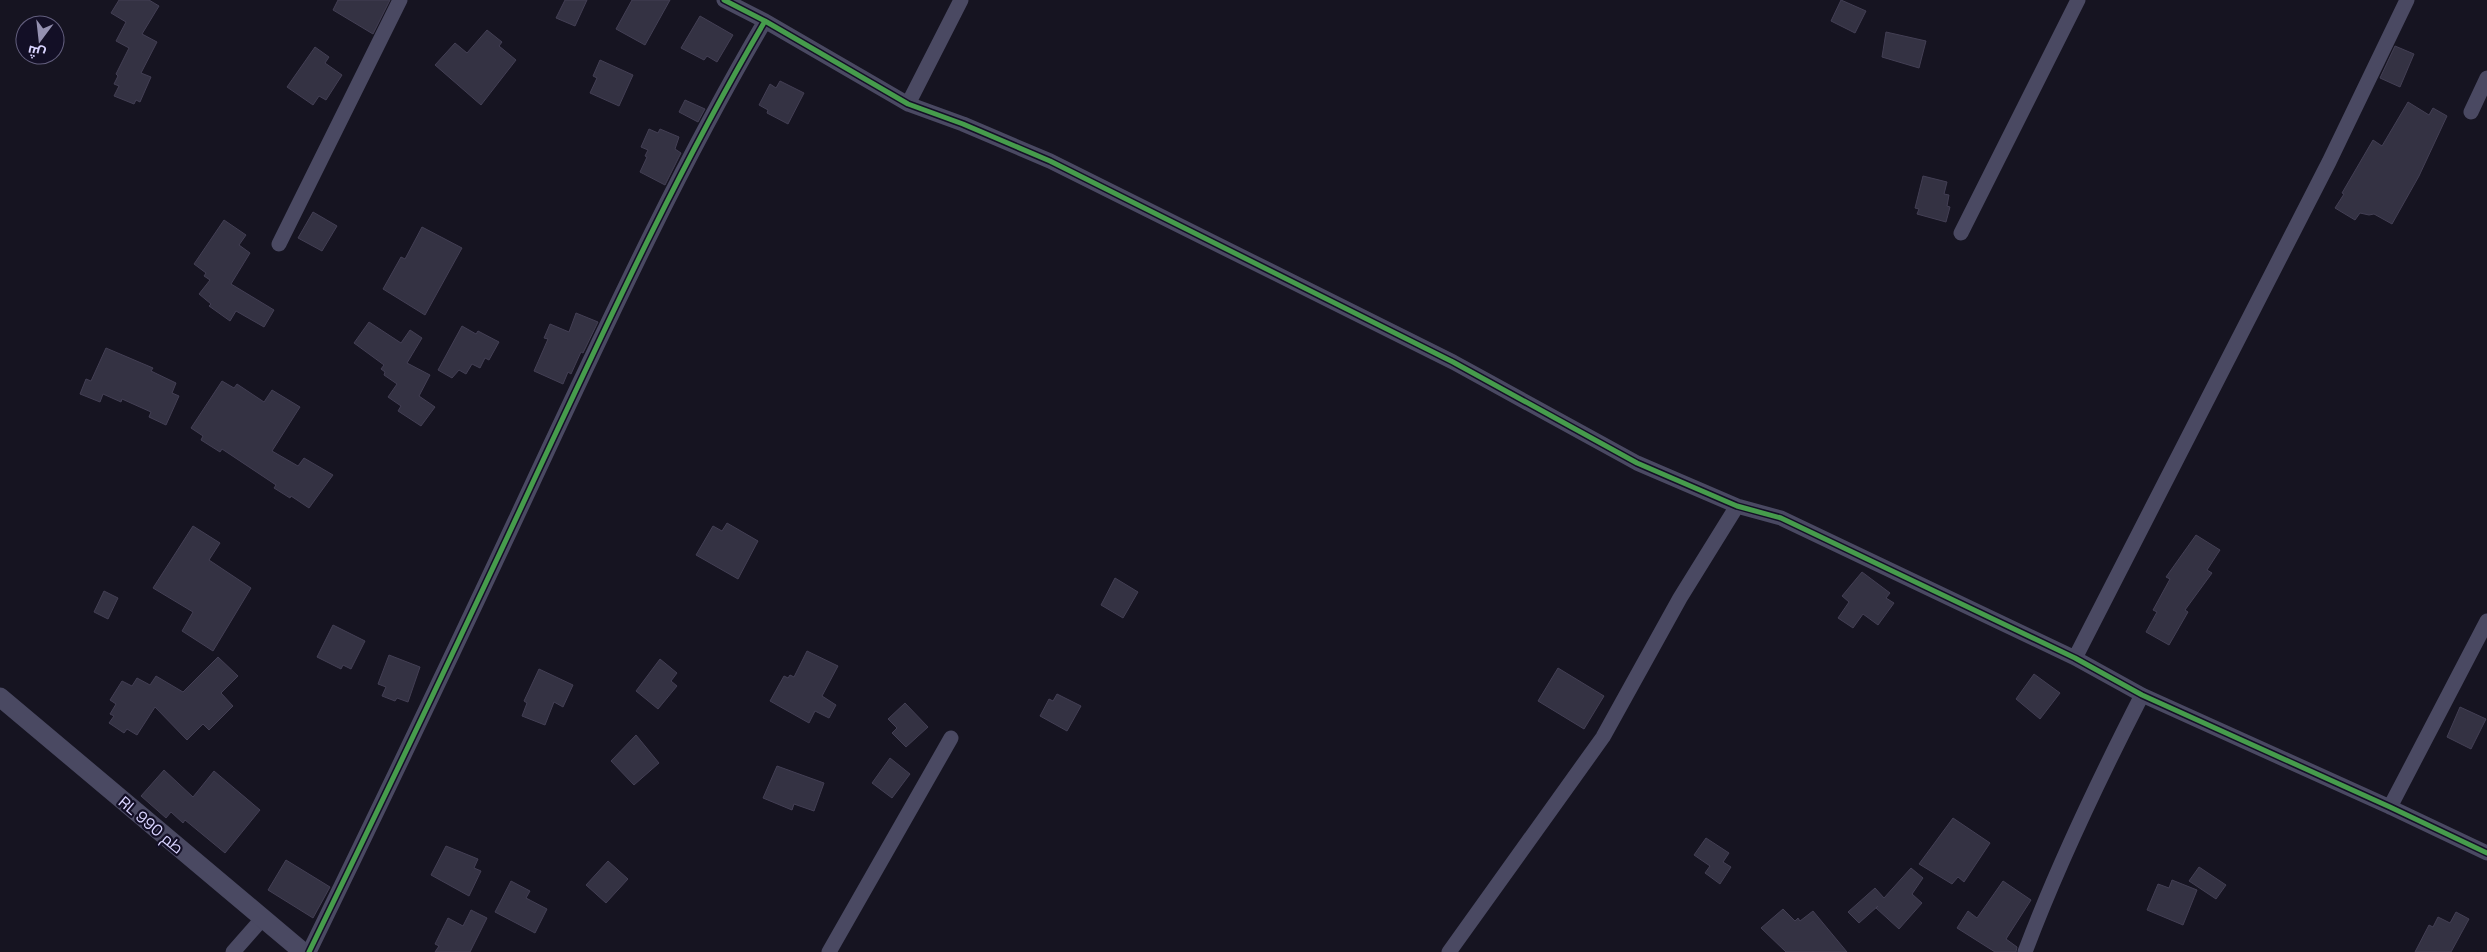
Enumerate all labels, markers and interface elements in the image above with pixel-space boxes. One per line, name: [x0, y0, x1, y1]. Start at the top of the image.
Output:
north arrow: [15, 15, 65, 65]
text: ش: [26, 42, 48, 64]
street label: RL طم 990: [113, 792, 188, 859]

